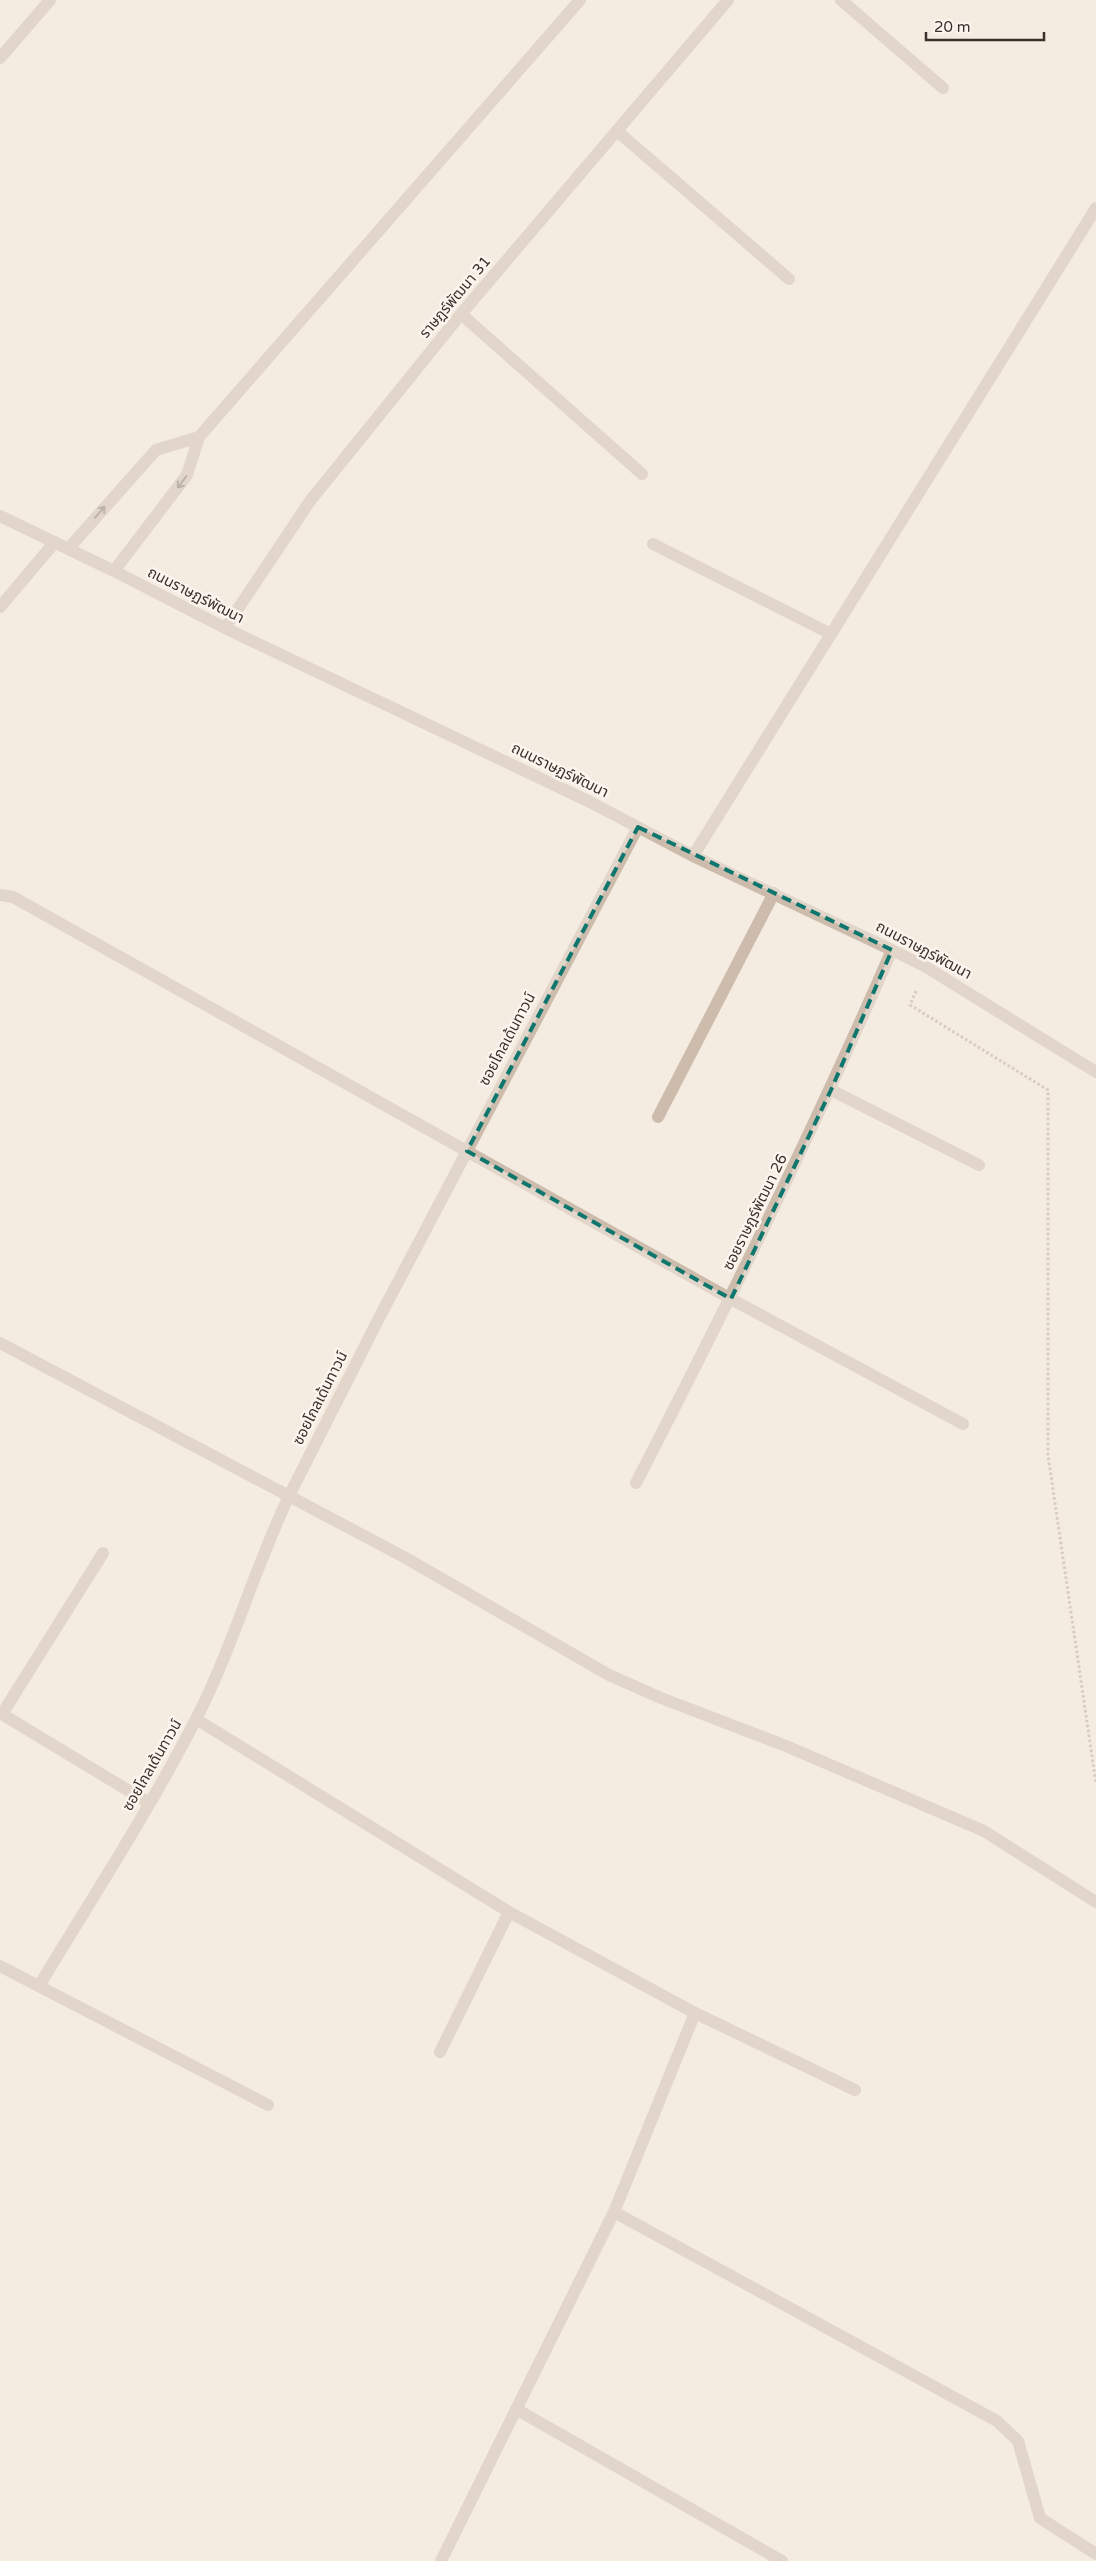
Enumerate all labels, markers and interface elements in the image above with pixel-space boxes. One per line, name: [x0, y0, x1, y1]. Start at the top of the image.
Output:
scale bar: [926, 10, 1044, 42]
text: 20 m: [934, 18, 971, 36]
street label: ราษฎร์พัฒนา 31: [416, 252, 494, 342]
one-way arrow: [176, 475, 187, 488]
one-way arrow: [95, 506, 106, 519]
street label: ถนนราษฏร์พัฒนา: [145, 563, 247, 627]
street label: ถนนราษฏร์พัฒนา: [508, 739, 612, 801]
street label: ถนนราษฏร์พัฒนา: [873, 917, 975, 983]
street label: ซอยโกลเด้นทาวน์: [475, 989, 539, 1089]
street label: ซอยราษฎร์พัฒนา 26: [719, 1151, 791, 1273]
street label: ซอยโกลเด้นทาวน์: [289, 1348, 351, 1448]
street label: ซอยโกลเด้นทาวน์: [119, 1716, 185, 1814]

